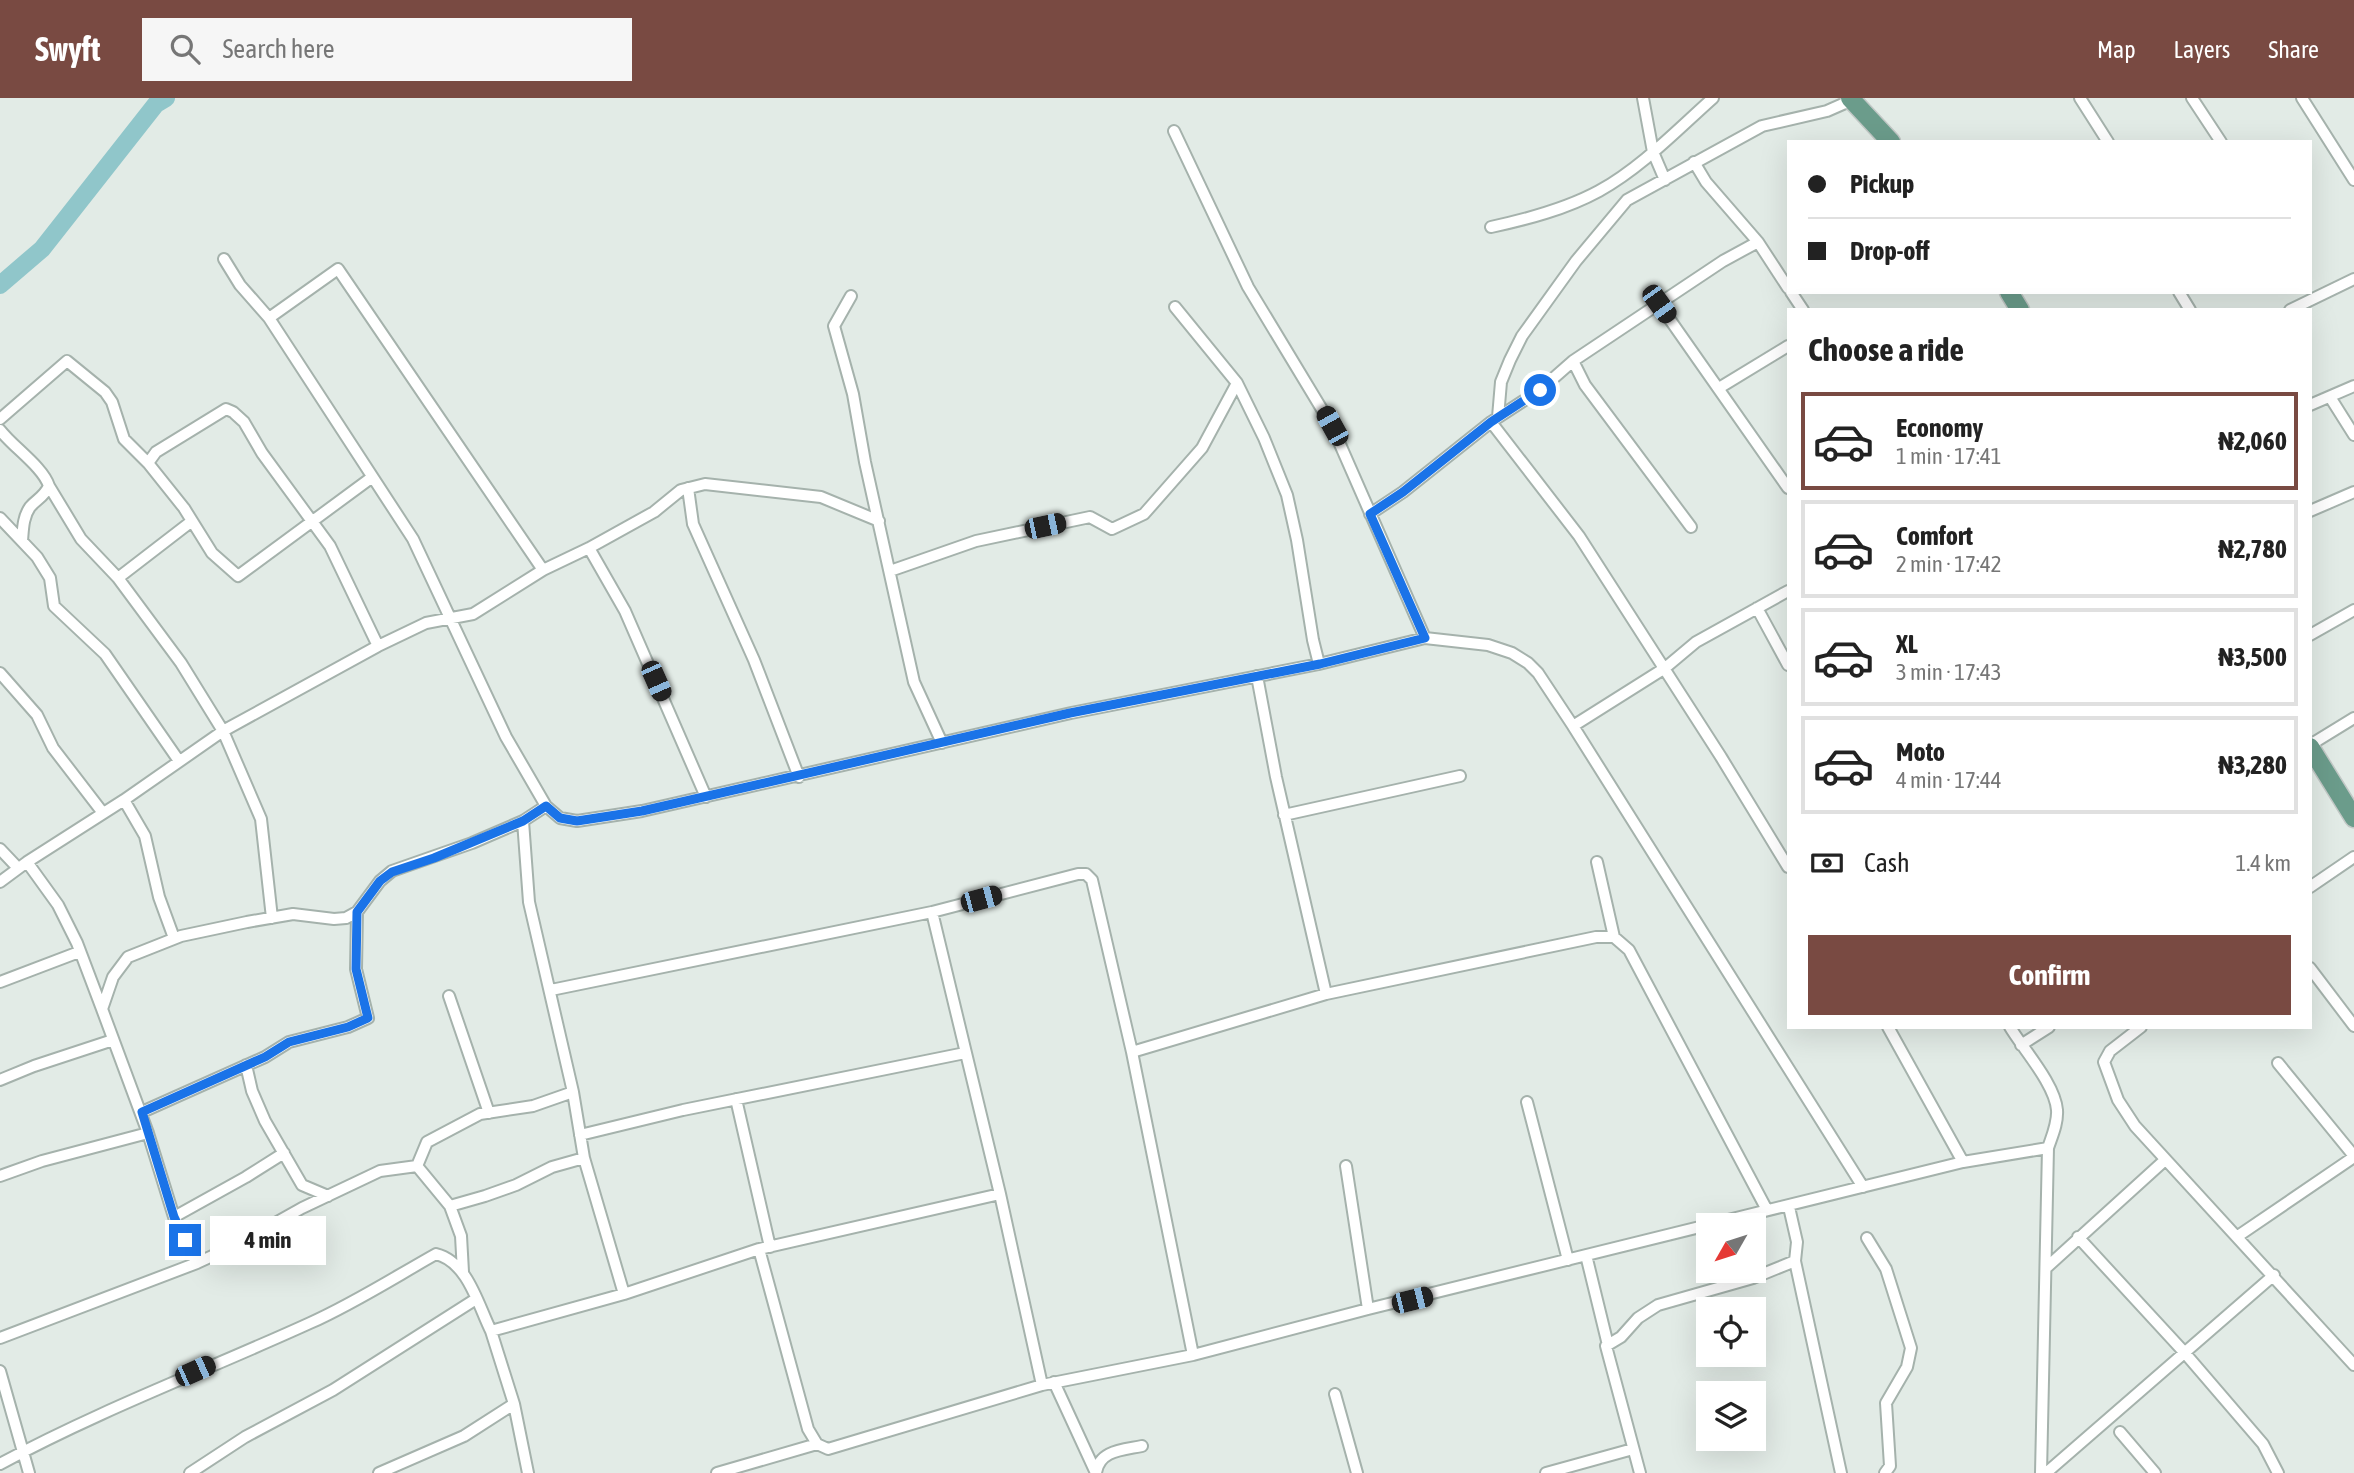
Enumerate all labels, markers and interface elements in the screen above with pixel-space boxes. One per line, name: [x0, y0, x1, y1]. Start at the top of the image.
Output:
search box: [142, 18, 632, 81]
text: Swyft: [35, 30, 100, 68]
icon: search: [166, 30, 204, 68]
text: Search here: [222, 34, 335, 64]
text: Map: [2097, 36, 2136, 63]
text: Layers: [2174, 36, 2230, 63]
text: Share: [2268, 36, 2319, 63]
text: Pickup: [1850, 169, 1914, 199]
text: Drop-off: [1850, 236, 1930, 266]
car: [1639, 281, 1680, 327]
text: Choose a ride: [1808, 331, 1964, 368]
route start: [1524, 374, 1556, 406]
car: [1313, 403, 1352, 449]
icon: car: [1812, 410, 1875, 473]
text: Economy: [1896, 413, 1983, 443]
text: ₦2,060: [2218, 426, 2287, 456]
text: 1 min · 17:41: [1896, 443, 2002, 469]
car: [1023, 511, 1068, 541]
icon: car: [1812, 518, 1875, 581]
text: Comfort: [1896, 521, 1973, 551]
text: ₦2,780: [2218, 534, 2287, 564]
text: 2 min · 17:42: [1896, 551, 2002, 577]
icon: car: [1812, 626, 1875, 689]
text: XL: [1896, 629, 1918, 659]
text: ₦3,500: [2218, 642, 2287, 672]
car: [638, 658, 675, 704]
text: 3 min · 17:43: [1896, 659, 2002, 685]
icon: car: [1812, 734, 1875, 797]
text: Moto: [1896, 737, 1945, 767]
text: ₦3,280: [2218, 750, 2287, 780]
text: 4 min · 17:44: [1896, 767, 2002, 793]
icon: cash: [1808, 844, 1846, 882]
text: Cash: [1864, 848, 1910, 878]
text: 1.4 km: [2235, 850, 2291, 876]
car: [958, 883, 1005, 915]
button: Confirm: [1808, 935, 2291, 1015]
north arrow: [1696, 1213, 1766, 1283]
map controls: [1696, 1213, 1766, 1451]
callout: 4 min: [210, 1216, 325, 1264]
route end: [169, 1224, 201, 1256]
text: 4 min: [245, 1227, 291, 1253]
car: [1390, 1285, 1435, 1315]
button: locate: [1696, 1297, 1766, 1367]
car: [172, 1353, 219, 1389]
button: layers: [1696, 1381, 1766, 1451]

